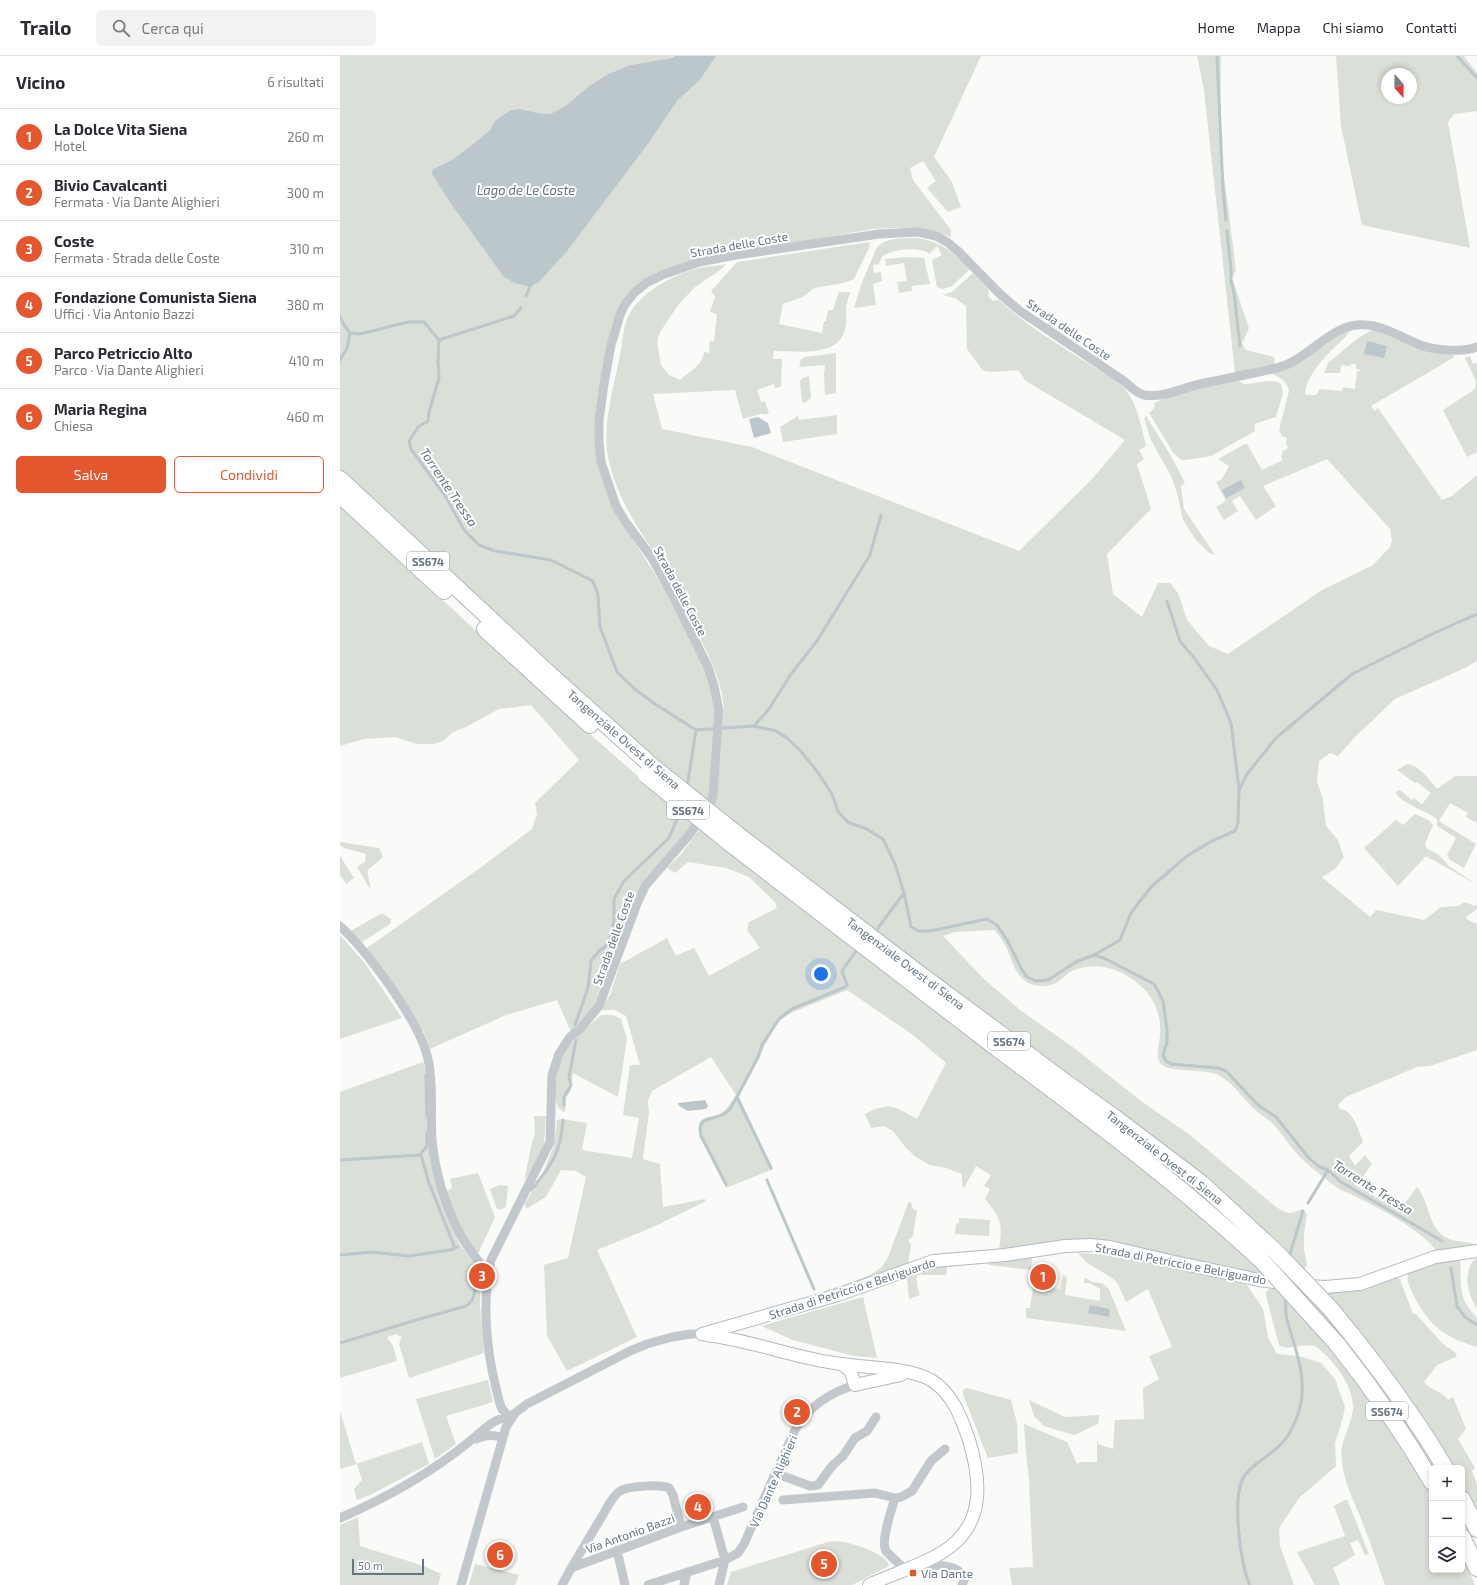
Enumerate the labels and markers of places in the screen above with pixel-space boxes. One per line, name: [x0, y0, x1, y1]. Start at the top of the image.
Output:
pin: 3: [469, 1261, 495, 1291]
pin: 1: [1030, 1262, 1056, 1292]
pin: 2: [784, 1397, 810, 1427]
pin: 4: [685, 1492, 711, 1522]
pin: 6: [487, 1540, 513, 1570]
pin: 5: [811, 1549, 837, 1579]
place label: Via Dante: [921, 1566, 973, 1580]
marker: Via Dante: [908, 1568, 918, 1578]

